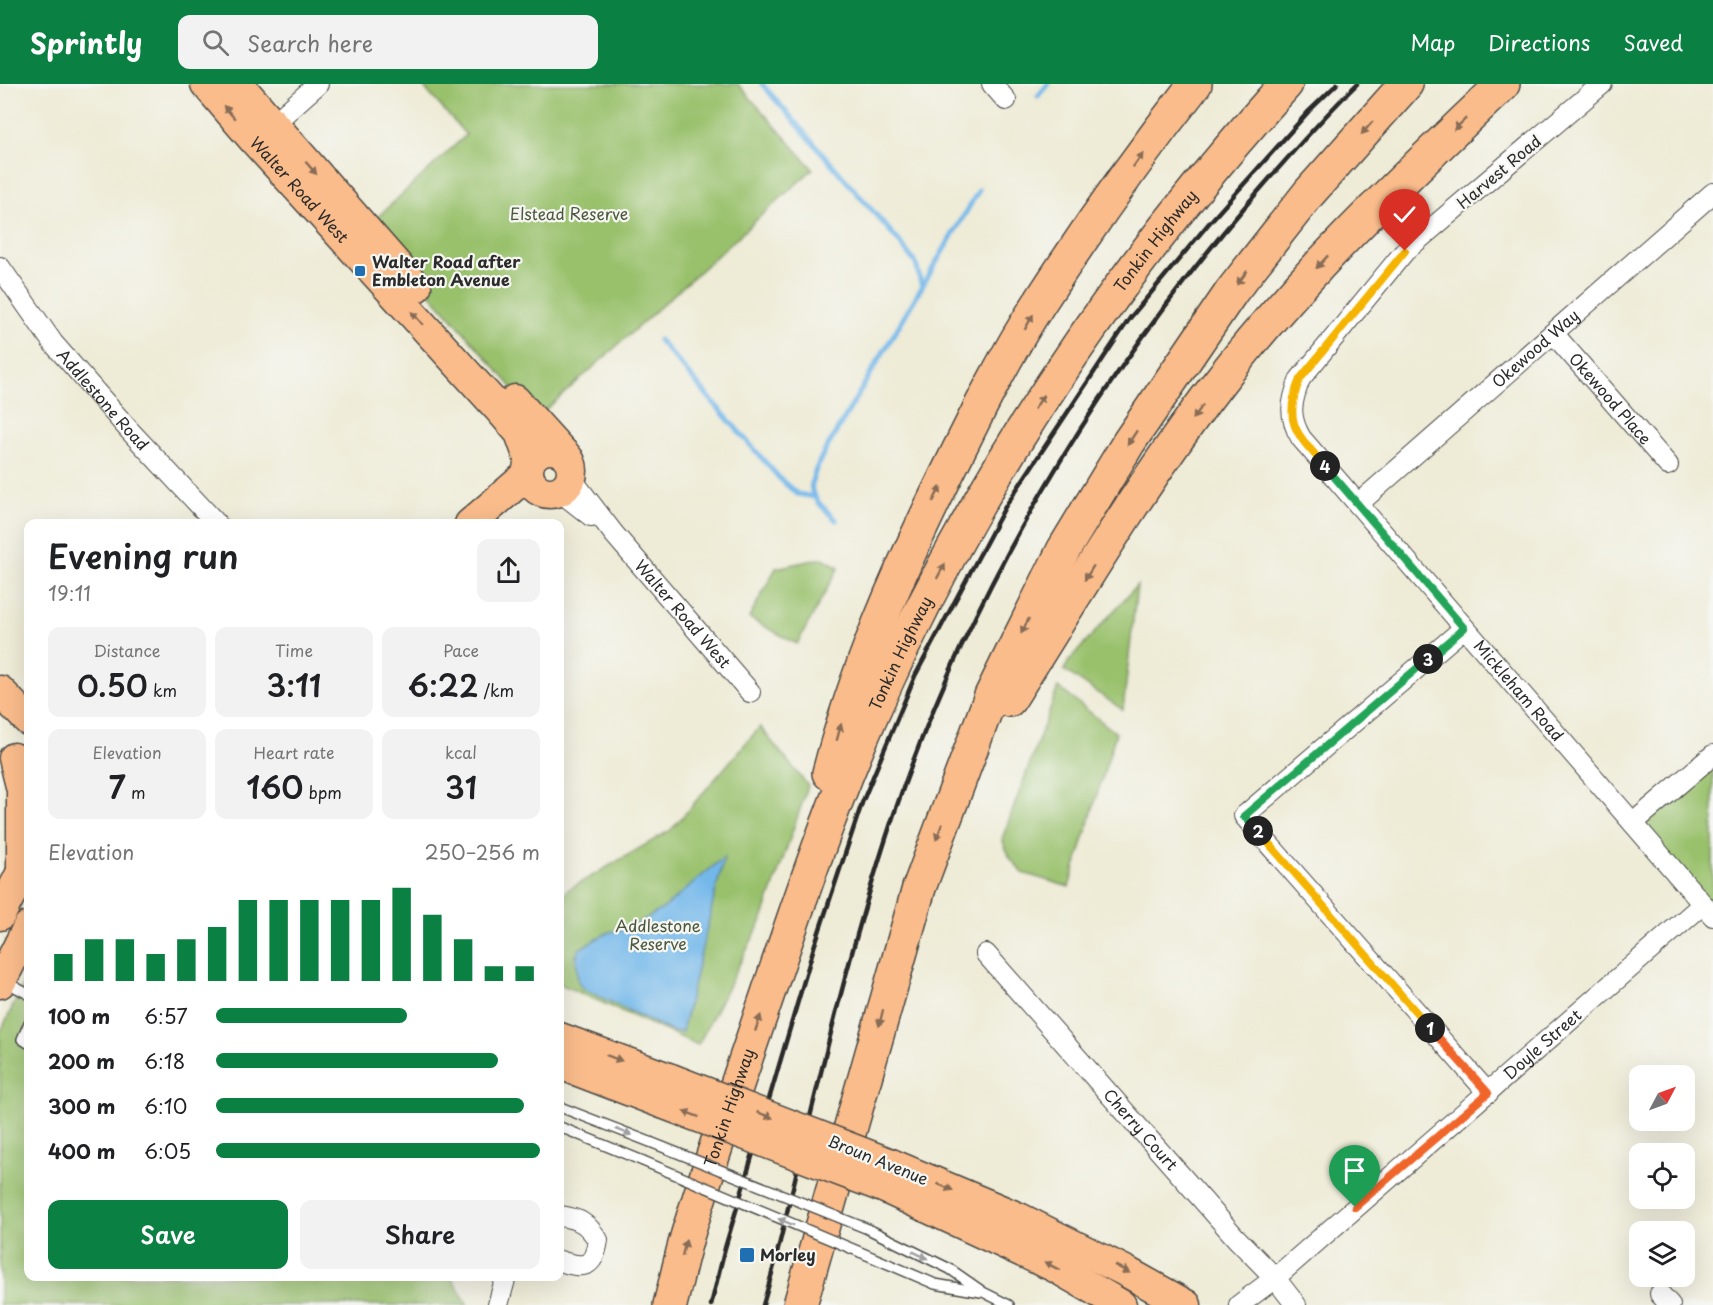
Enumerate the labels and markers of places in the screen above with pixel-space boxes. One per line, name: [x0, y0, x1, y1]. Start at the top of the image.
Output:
pin: [1379, 189, 1430, 251]
place label: Walter Road after Embleton Avenue: [372, 249, 521, 291]
marker: Walter Road after Embleton Avenue: [353, 264, 367, 278]
pin: 4: [1310, 451, 1340, 481]
pin: 3: [1413, 644, 1443, 674]
pin: 2: [1243, 816, 1273, 846]
pin: 1: [1415, 1013, 1445, 1043]
pin: [1329, 1145, 1380, 1207]
place label: Morley: [760, 1242, 816, 1266]
marker: Morley: [738, 1246, 756, 1264]

